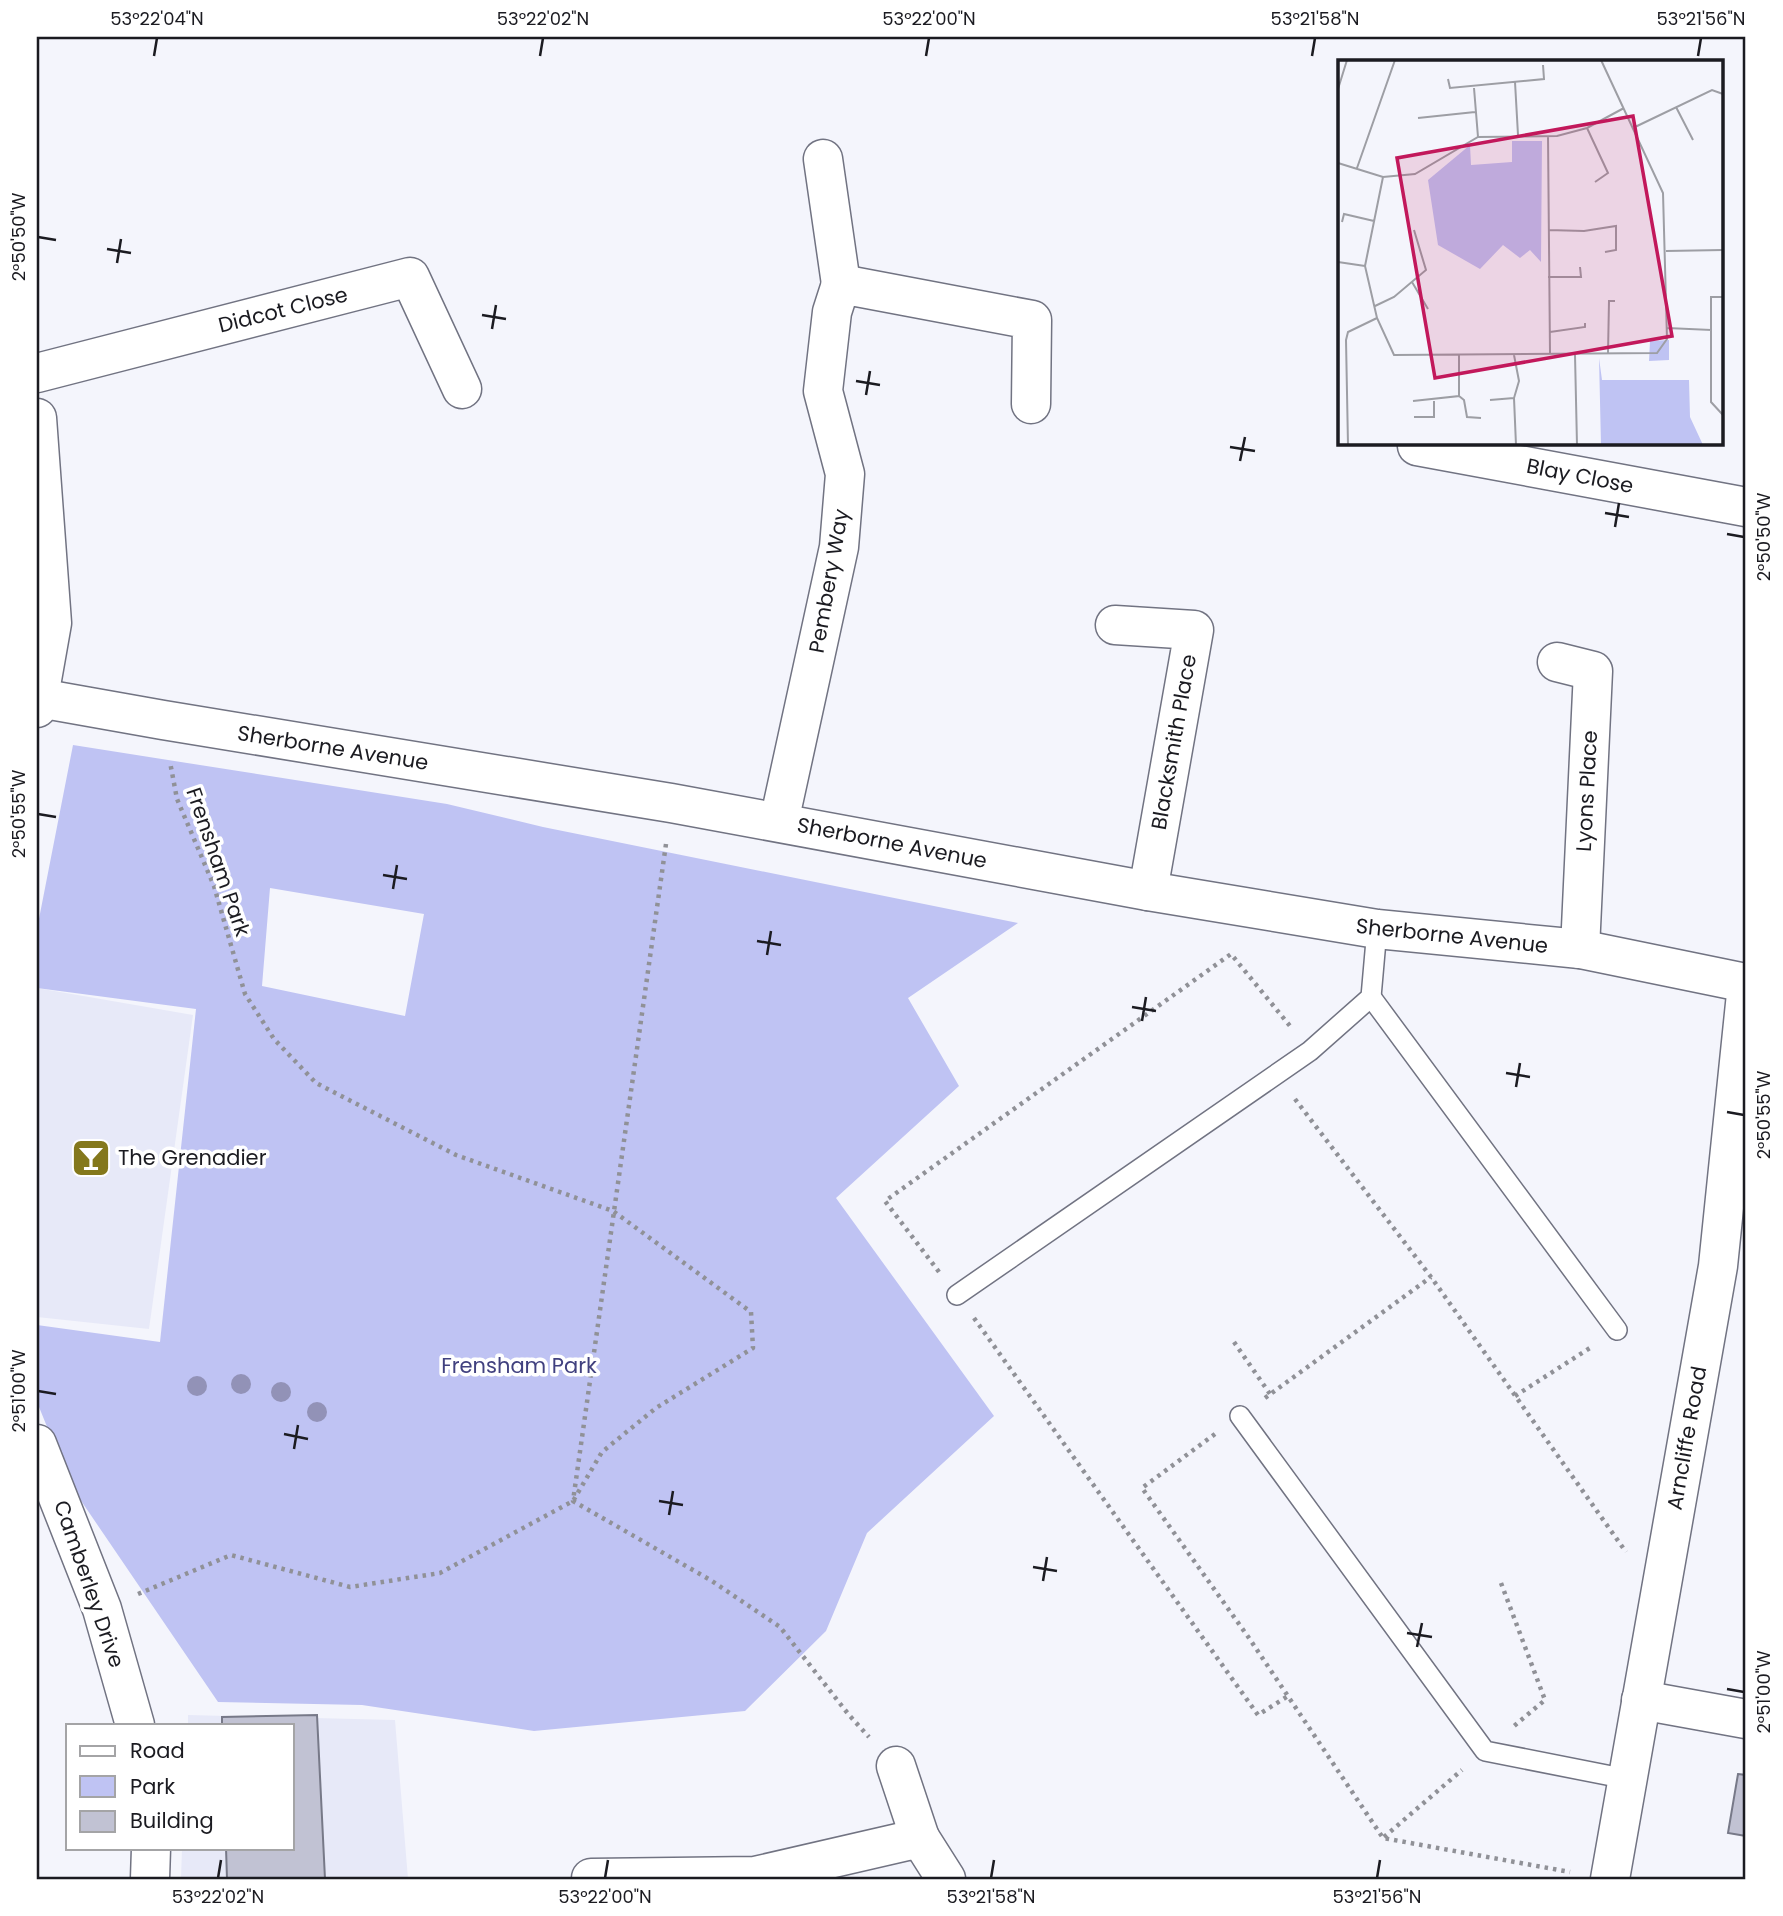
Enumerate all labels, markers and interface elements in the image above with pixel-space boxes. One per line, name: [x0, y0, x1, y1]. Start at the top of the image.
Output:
text: 53°22'04"N: [110, 6, 204, 31]
text: 53°22'02"N: [497, 6, 589, 31]
text: 53°22'00"N: [882, 6, 976, 31]
text: 53°21'58"N: [1271, 6, 1359, 31]
text: 53°21'56"N: [1657, 6, 1745, 31]
inset map: [1338, 60, 1724, 444]
text: 2°50'50"W: [6, 192, 31, 281]
street label: Didcot Close: [215, 279, 351, 340]
street label: Blay Close: [1524, 451, 1636, 500]
text: 2°50'50"W: [1751, 492, 1776, 581]
street label: Pembery Way: [802, 506, 855, 655]
street label: Blacksmith Place: [1144, 652, 1203, 832]
street label: Sherborne Avenue: [235, 718, 431, 777]
street label: Lyons Place: [1569, 729, 1604, 852]
text: 2°50'55"W: [6, 769, 31, 858]
street label: Frensham Park: [179, 783, 258, 940]
street label: Sherborne Avenue: [795, 810, 990, 875]
street label: Sherborne Avenue: [1355, 911, 1550, 960]
text: 2°50'55"W: [1751, 1070, 1776, 1159]
bar icon: The Grenadier: [70, 1137, 112, 1179]
place label: The Grenadier: [118, 1143, 267, 1172]
text: 2°51'00"W: [6, 1349, 31, 1433]
park label: Frensham Park: [441, 1351, 597, 1380]
street label: Arncliffe Road: [1660, 1364, 1713, 1512]
street label: Camberley Drive: [47, 1496, 132, 1671]
text: 2°51'00"W: [1751, 1650, 1776, 1734]
legend: [66, 1724, 294, 1850]
text: Road: [130, 1736, 185, 1765]
text: Park: [130, 1772, 175, 1801]
text: Building: [130, 1806, 214, 1835]
text: 53°22'02"N: [172, 1884, 264, 1909]
text: 53°22'00"N: [558, 1884, 652, 1909]
text: 53°21'58"N: [947, 1884, 1035, 1909]
text: 53°21'56"N: [1333, 1884, 1421, 1909]

